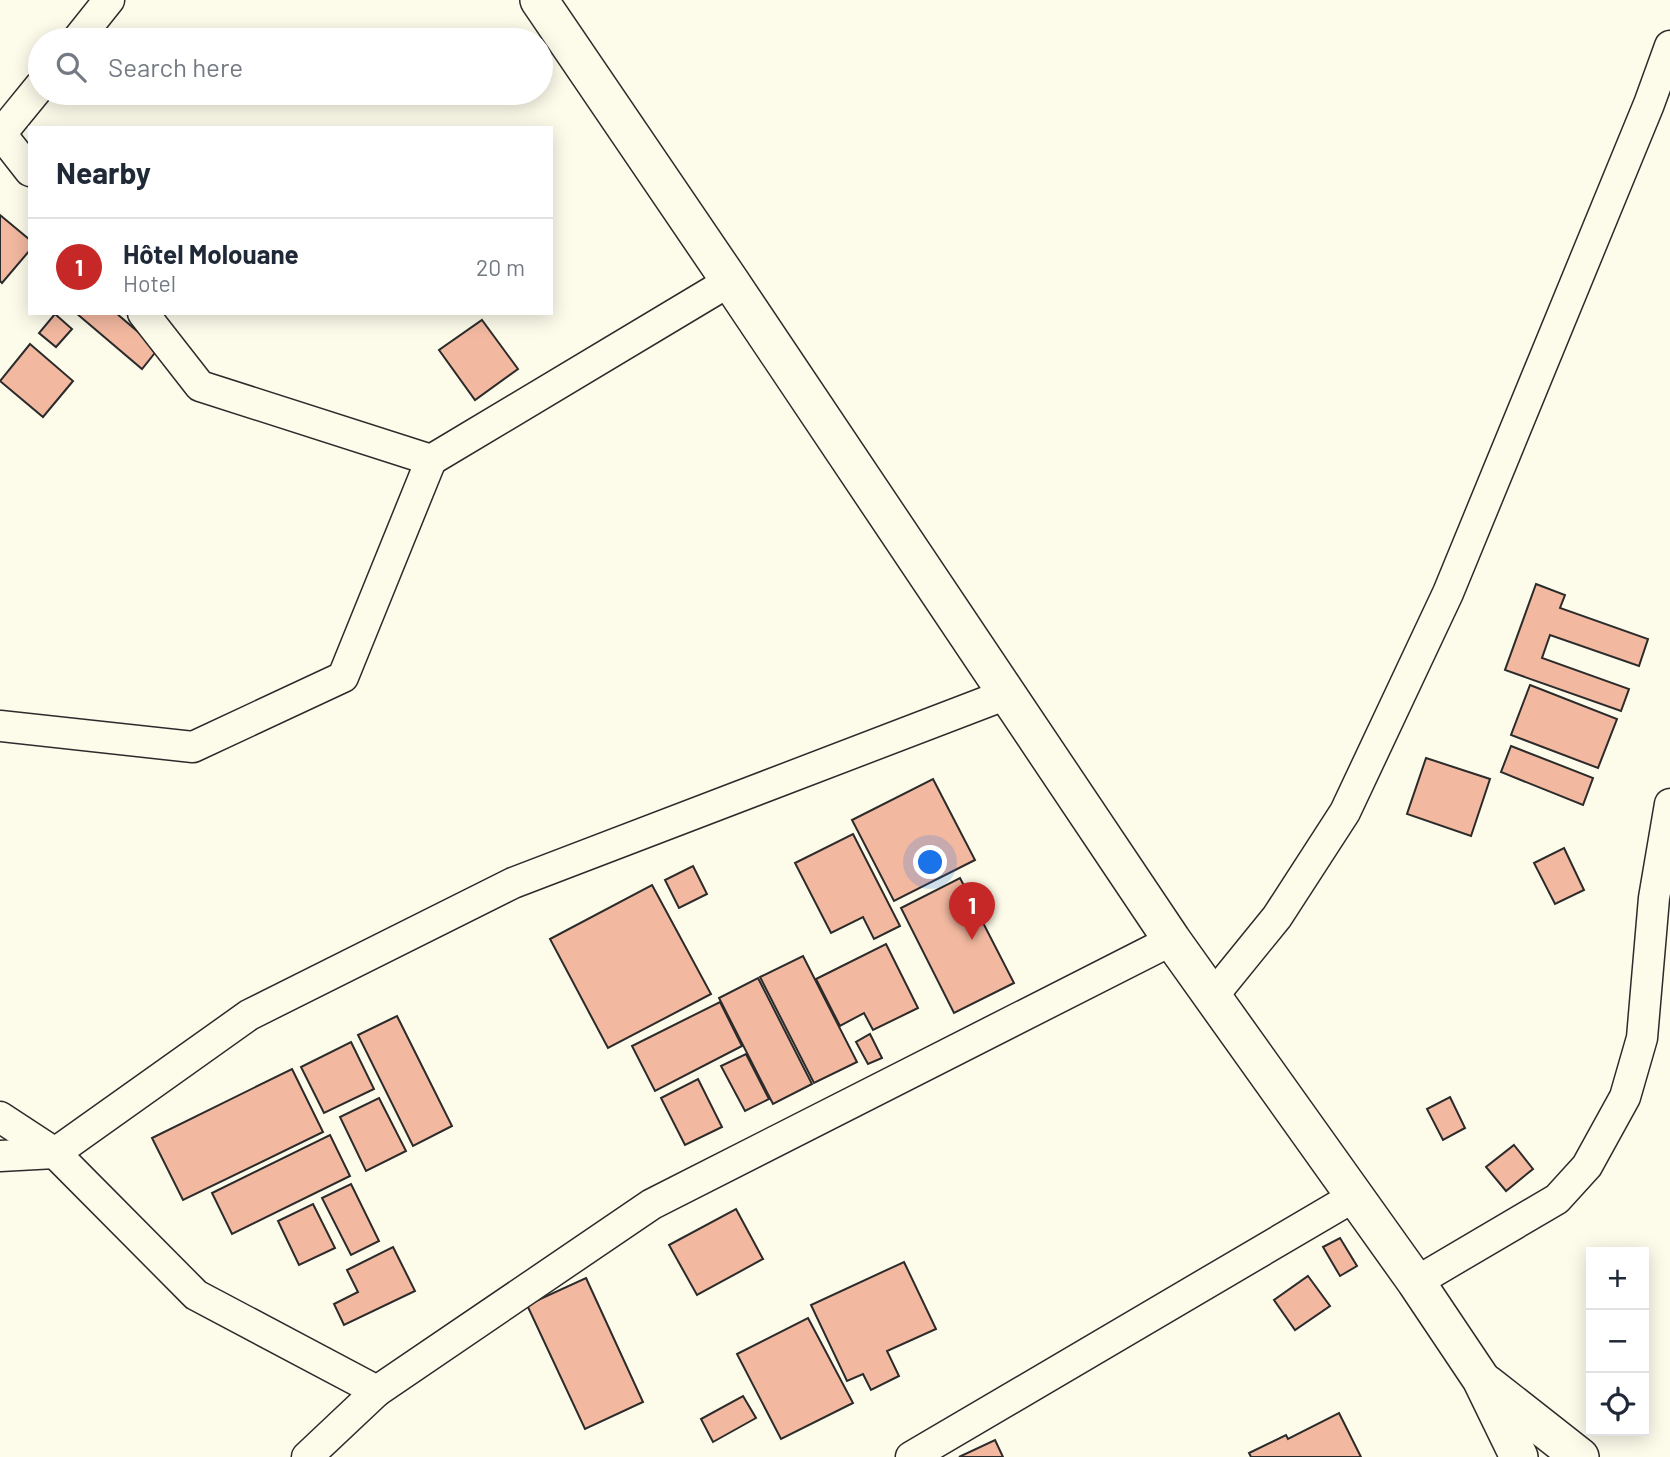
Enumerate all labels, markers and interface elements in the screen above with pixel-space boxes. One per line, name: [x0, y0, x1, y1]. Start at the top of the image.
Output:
search box: [28, 28, 553, 105]
icon: search: [52, 48, 90, 86]
text: Search here: [108, 51, 243, 82]
text: Nearby: [56, 154, 151, 190]
text: Hôtel Molouane: [123, 238, 299, 269]
text: 1: [75, 253, 83, 281]
text: 20 m: [476, 253, 525, 281]
text: Hotel: [123, 269, 176, 297]
your location: [913, 845, 947, 879]
pin: 1: [949, 882, 995, 940]
map controls: [1586, 1247, 1649, 1436]
button: +: [1586, 1247, 1649, 1310]
button: −: [1586, 1310, 1649, 1373]
button: locate: [1586, 1373, 1649, 1436]

